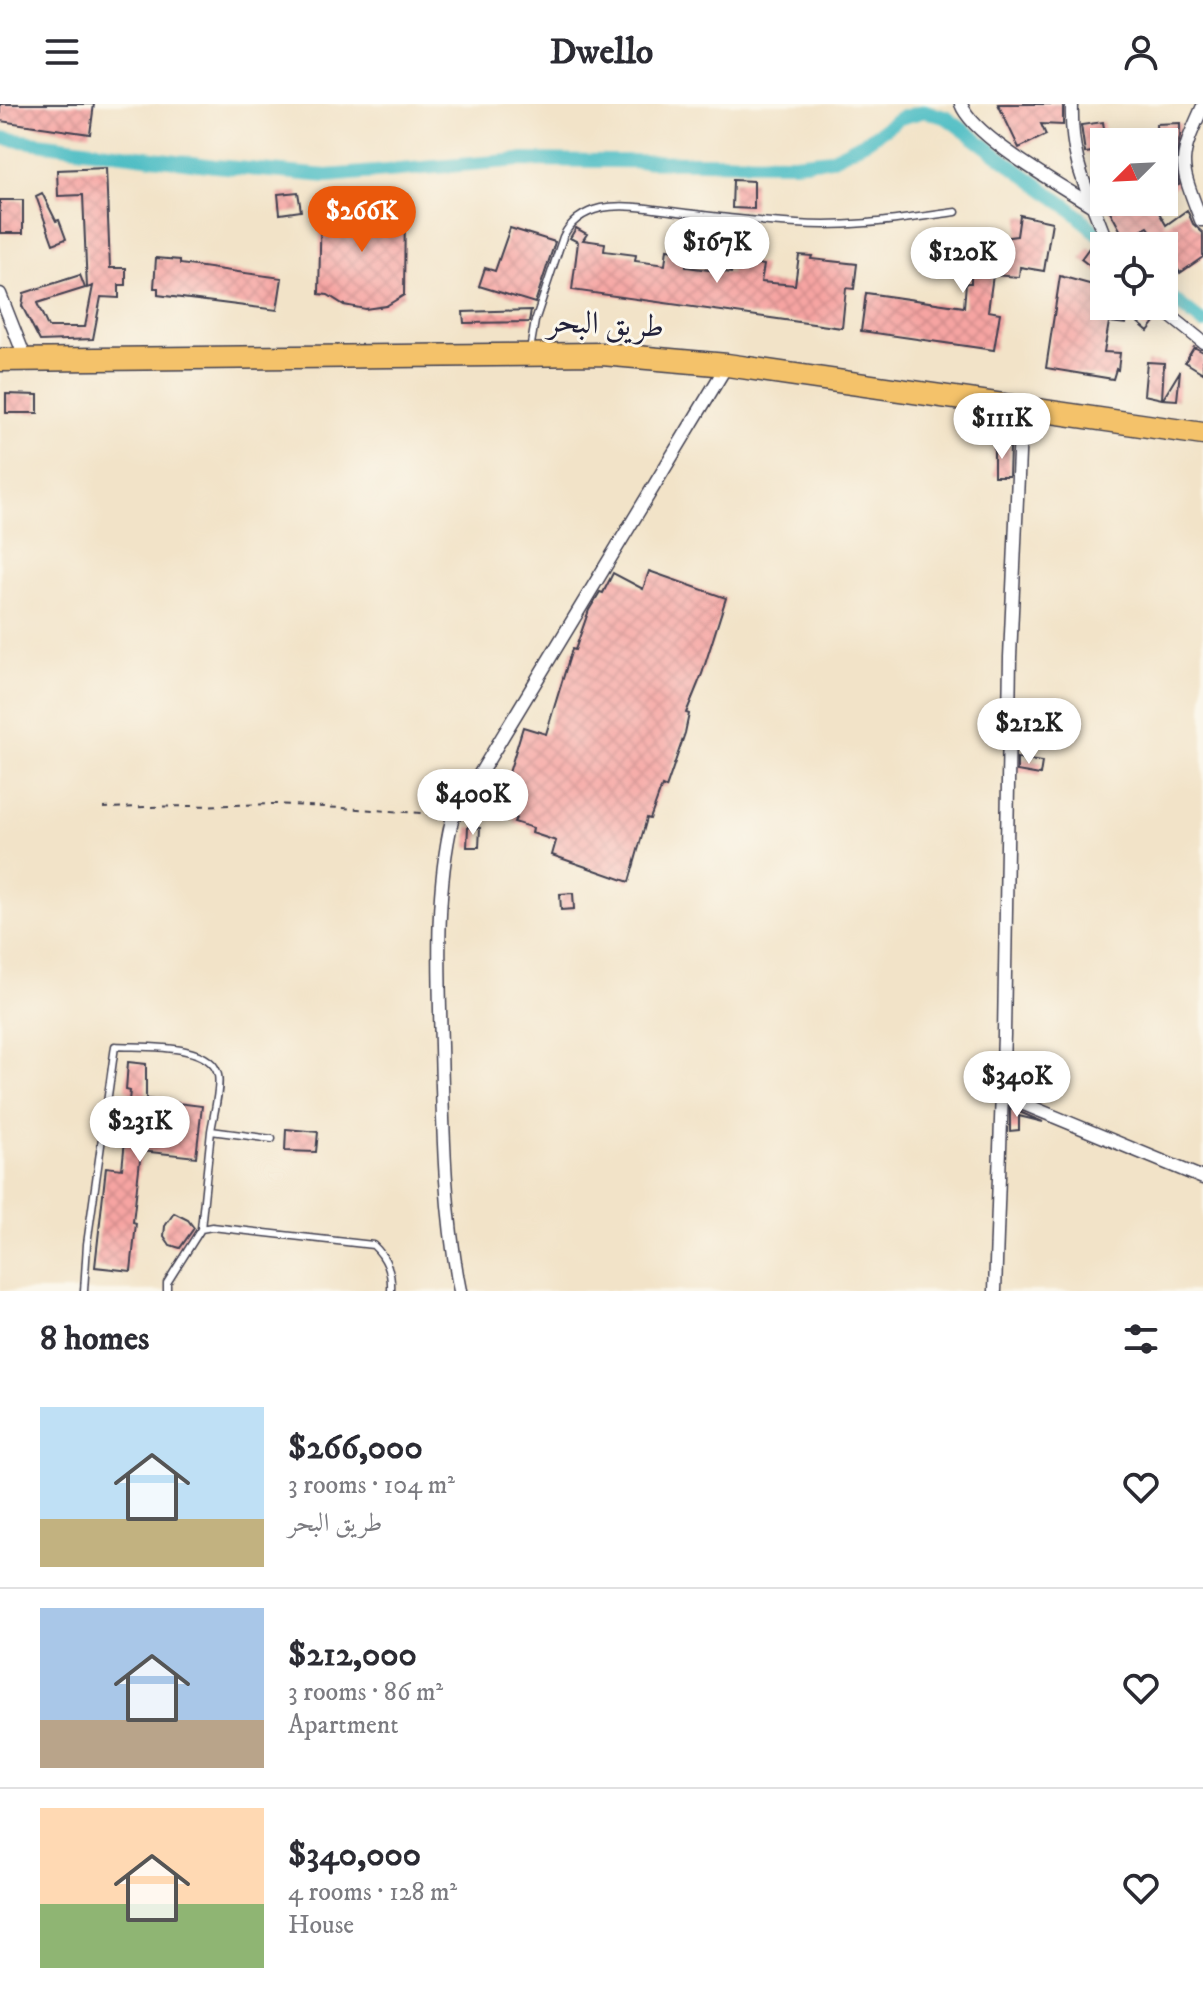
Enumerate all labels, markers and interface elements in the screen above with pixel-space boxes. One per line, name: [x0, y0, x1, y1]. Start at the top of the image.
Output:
icon: menu: [40, 30, 84, 74]
text: Dwello: [550, 30, 653, 75]
icon: person: [1119, 30, 1163, 74]
north arrow: [1090, 128, 1178, 216]
map controls: [1090, 128, 1178, 320]
pin: $266K: [306, 186, 418, 254]
text: $266K: [326, 195, 398, 228]
pin: $167K: [661, 217, 773, 285]
text: $167K: [682, 226, 752, 259]
pin: $120K: [907, 227, 1019, 295]
button: locate: [1090, 232, 1178, 320]
text: $120K: [929, 236, 997, 269]
street label: طريق البحر: [544, 302, 665, 348]
pin: $111K: [946, 393, 1058, 461]
text: $111K: [971, 402, 1033, 435]
pin: $212K: [973, 698, 1085, 766]
text: $212K: [995, 707, 1063, 740]
pin: $400K: [417, 769, 529, 837]
text: $400K: [435, 778, 511, 811]
pin: $340K: [961, 1051, 1073, 1119]
text: $340K: [981, 1060, 1053, 1093]
pin: $231K: [84, 1096, 196, 1164]
text: $231K: [108, 1105, 172, 1138]
icon: filters: [1119, 1317, 1163, 1361]
text: 8 homes: [40, 1318, 149, 1360]
text: $266,000: [288, 1427, 423, 1469]
icon: home: [104, 1439, 200, 1535]
icon: heart: [1119, 1465, 1163, 1509]
text: 3 rooms · 104 m²: [288, 1469, 455, 1502]
text: طريق البحر: [288, 1507, 382, 1540]
text: $212,000: [288, 1634, 417, 1676]
icon: home: [104, 1640, 200, 1736]
icon: heart: [1119, 1666, 1163, 1710]
text: 3 rooms · 86 m²: [288, 1676, 443, 1709]
text: Apartment: [288, 1709, 399, 1742]
text: $340,000: [288, 1834, 421, 1876]
icon: home: [104, 1840, 200, 1936]
icon: heart: [1119, 1866, 1163, 1910]
text: 4 rooms · 128 m²: [288, 1876, 457, 1909]
text: House: [288, 1909, 354, 1942]

